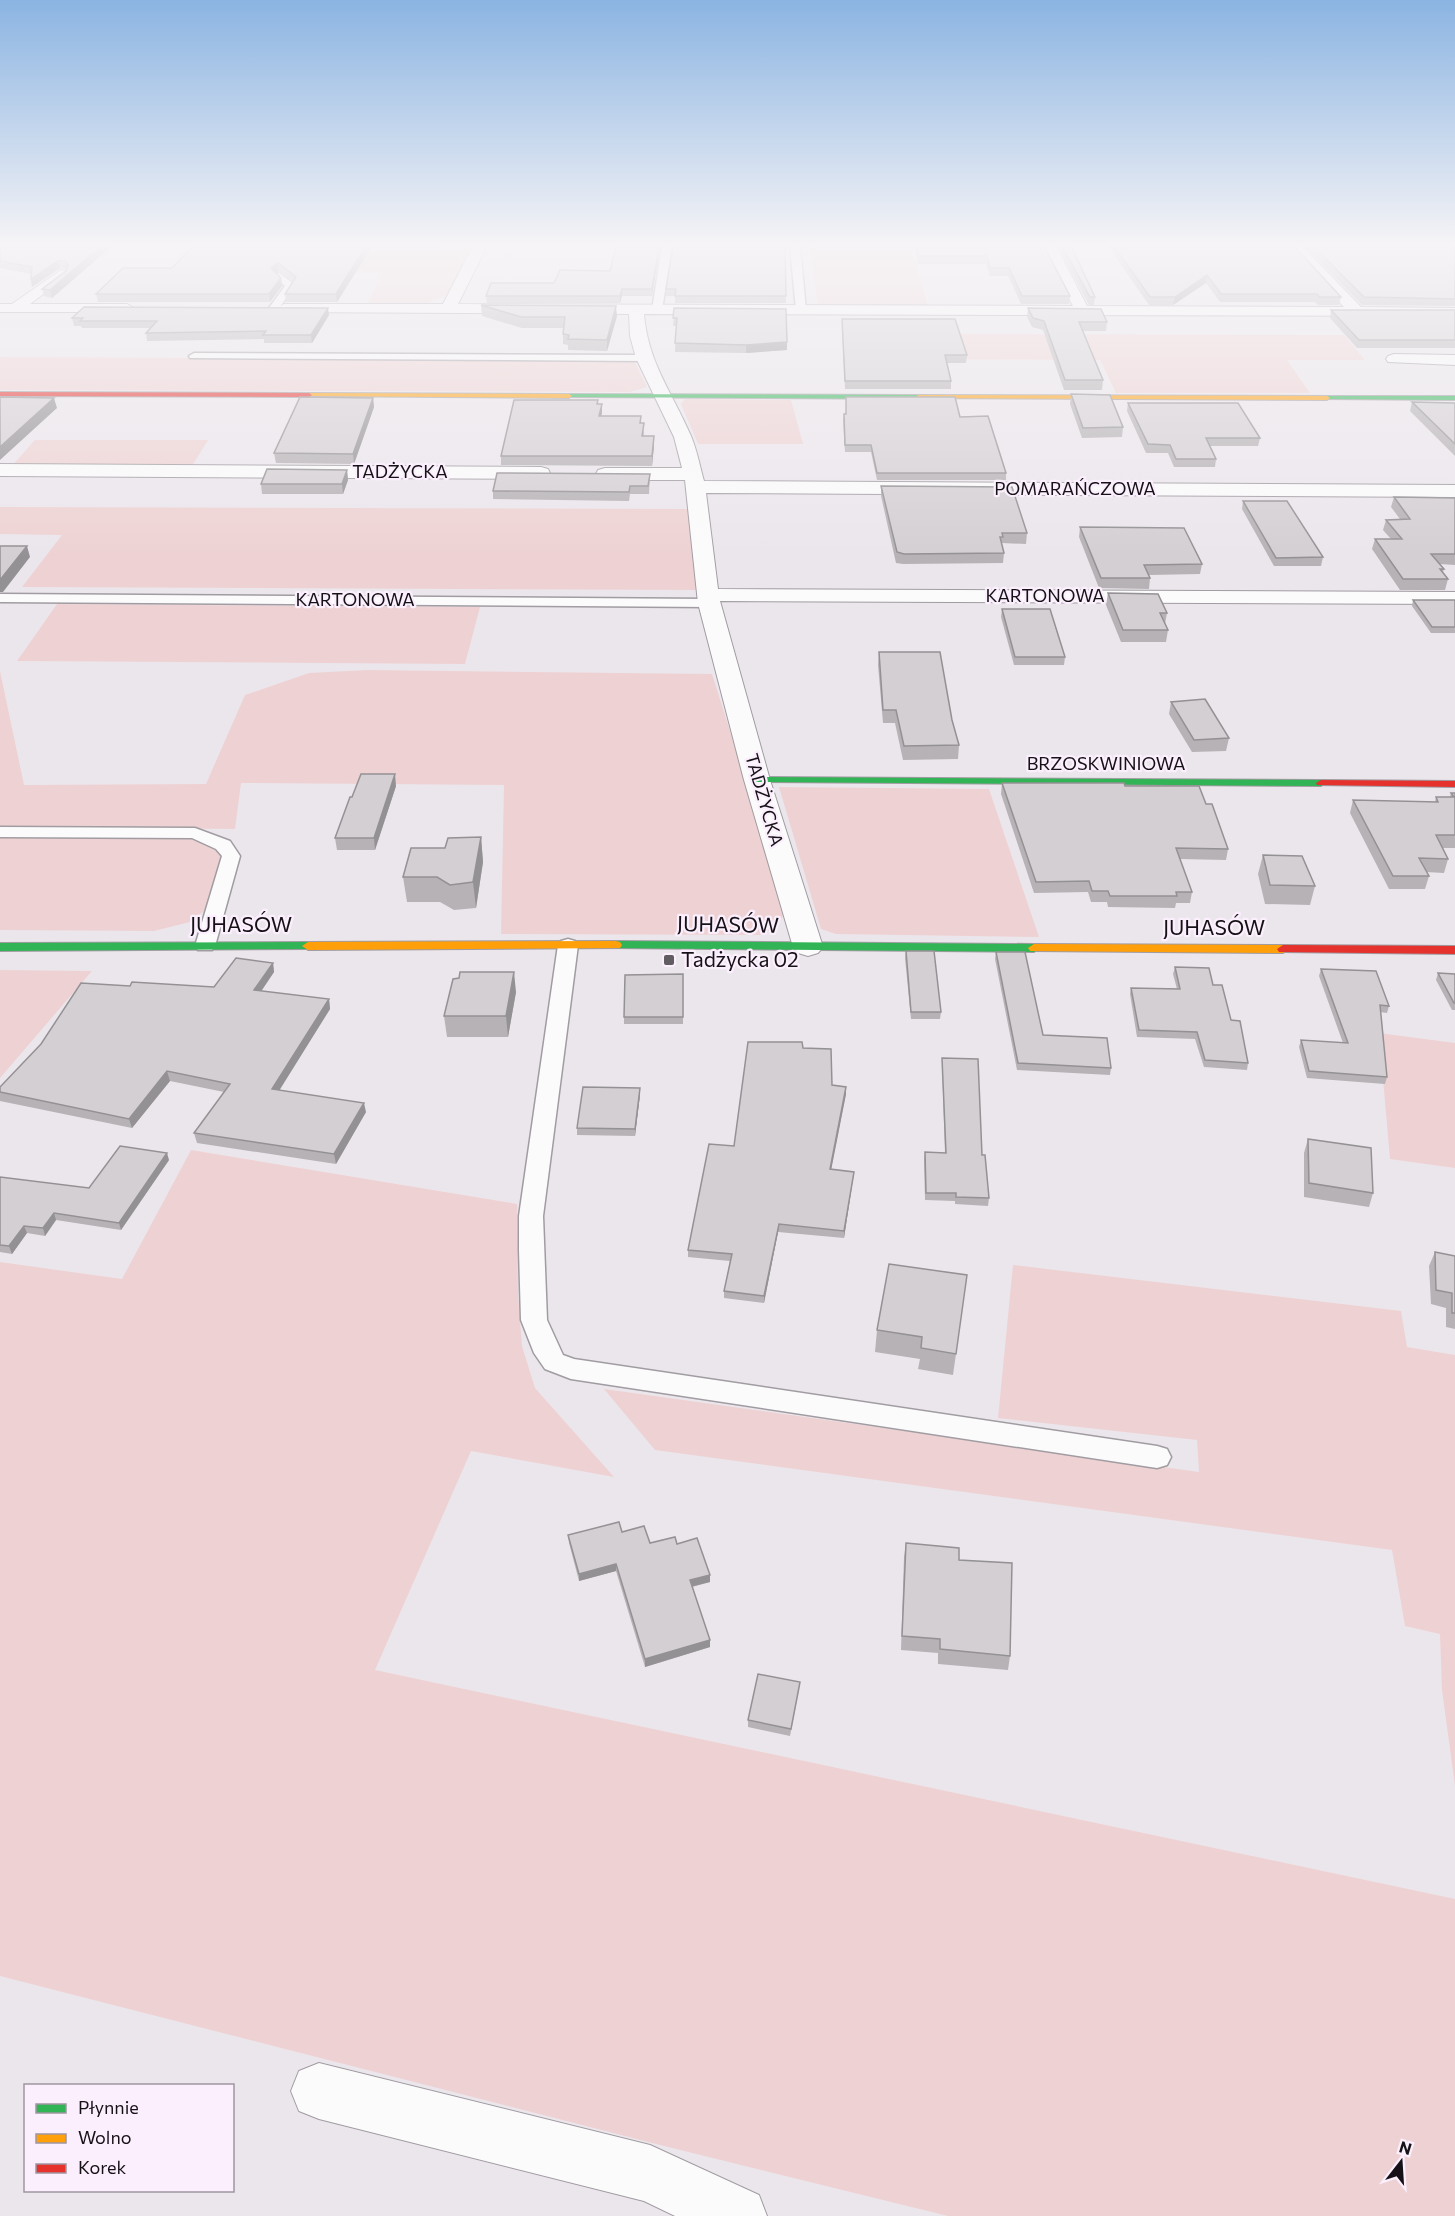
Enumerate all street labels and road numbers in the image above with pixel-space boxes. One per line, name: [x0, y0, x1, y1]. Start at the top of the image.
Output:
street label: TADŻYCKA: [352, 460, 448, 482]
street label: POMARAŃCZOWA: [994, 477, 1156, 499]
street label: KARTONOWA: [985, 584, 1105, 606]
street label: KARTONOWA: [295, 588, 415, 610]
street label: TADŻYCKA: [741, 751, 789, 849]
street label: BRZOSKWINIOWA: [1027, 752, 1185, 774]
street label: JUHASÓW: [677, 910, 779, 937]
street label: JUHASÓW: [190, 911, 292, 936]
street label: JUHASÓW: [1163, 914, 1265, 939]

